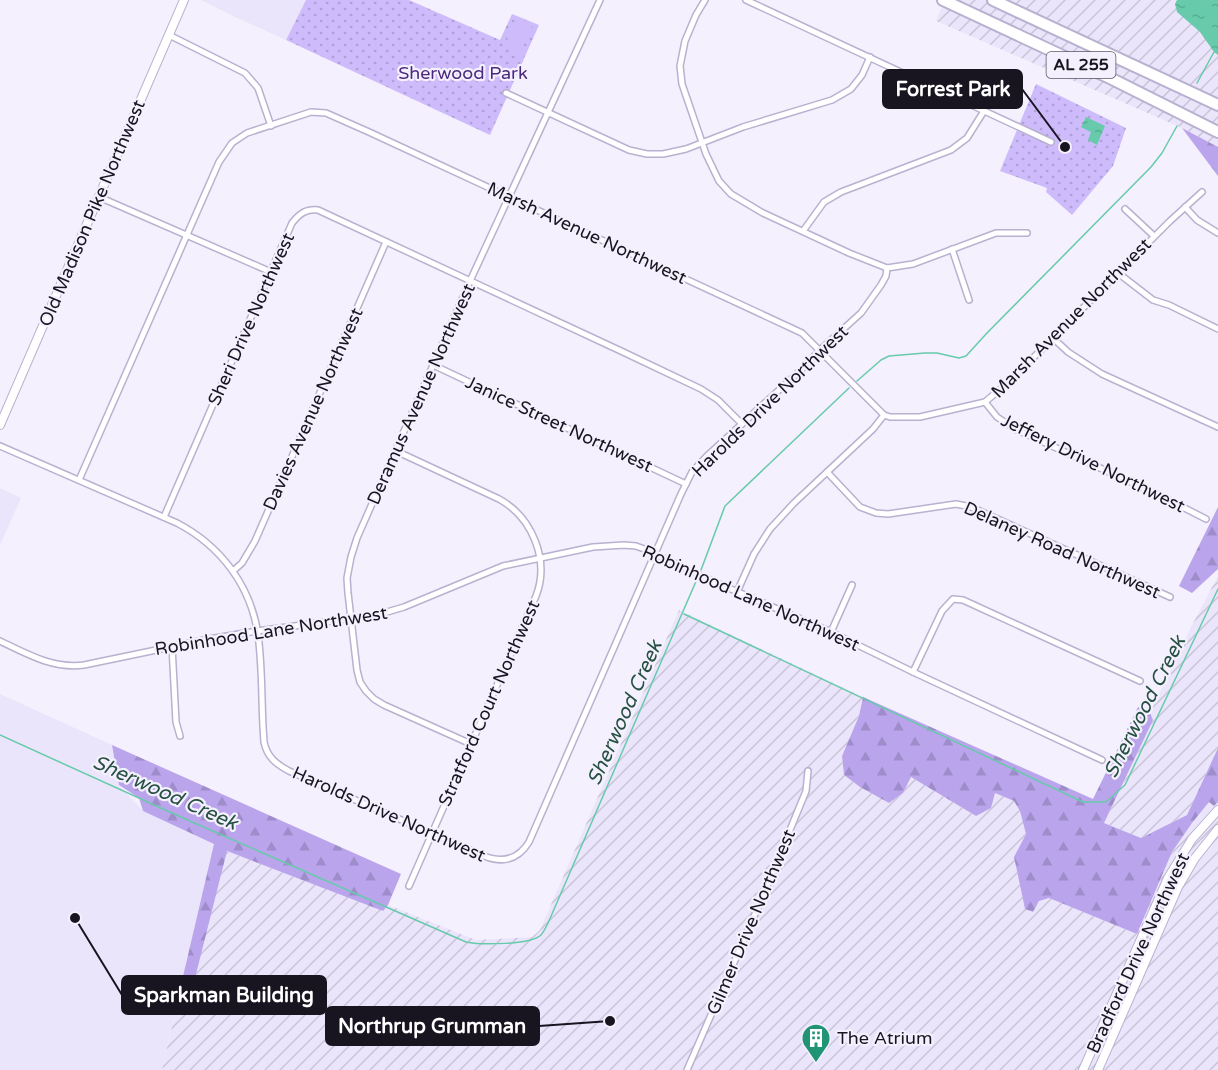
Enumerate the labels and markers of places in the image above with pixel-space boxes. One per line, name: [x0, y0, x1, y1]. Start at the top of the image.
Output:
callout: Forrest Park: [883, 70, 1022, 108]
callout: Sparkman Building: [122, 976, 326, 1014]
callout: Northrup Grumman: [326, 1007, 539, 1045]
building icon: The Atrium: [800, 1022, 832, 1064]
place label: The Atrium: [837, 1027, 932, 1049]

